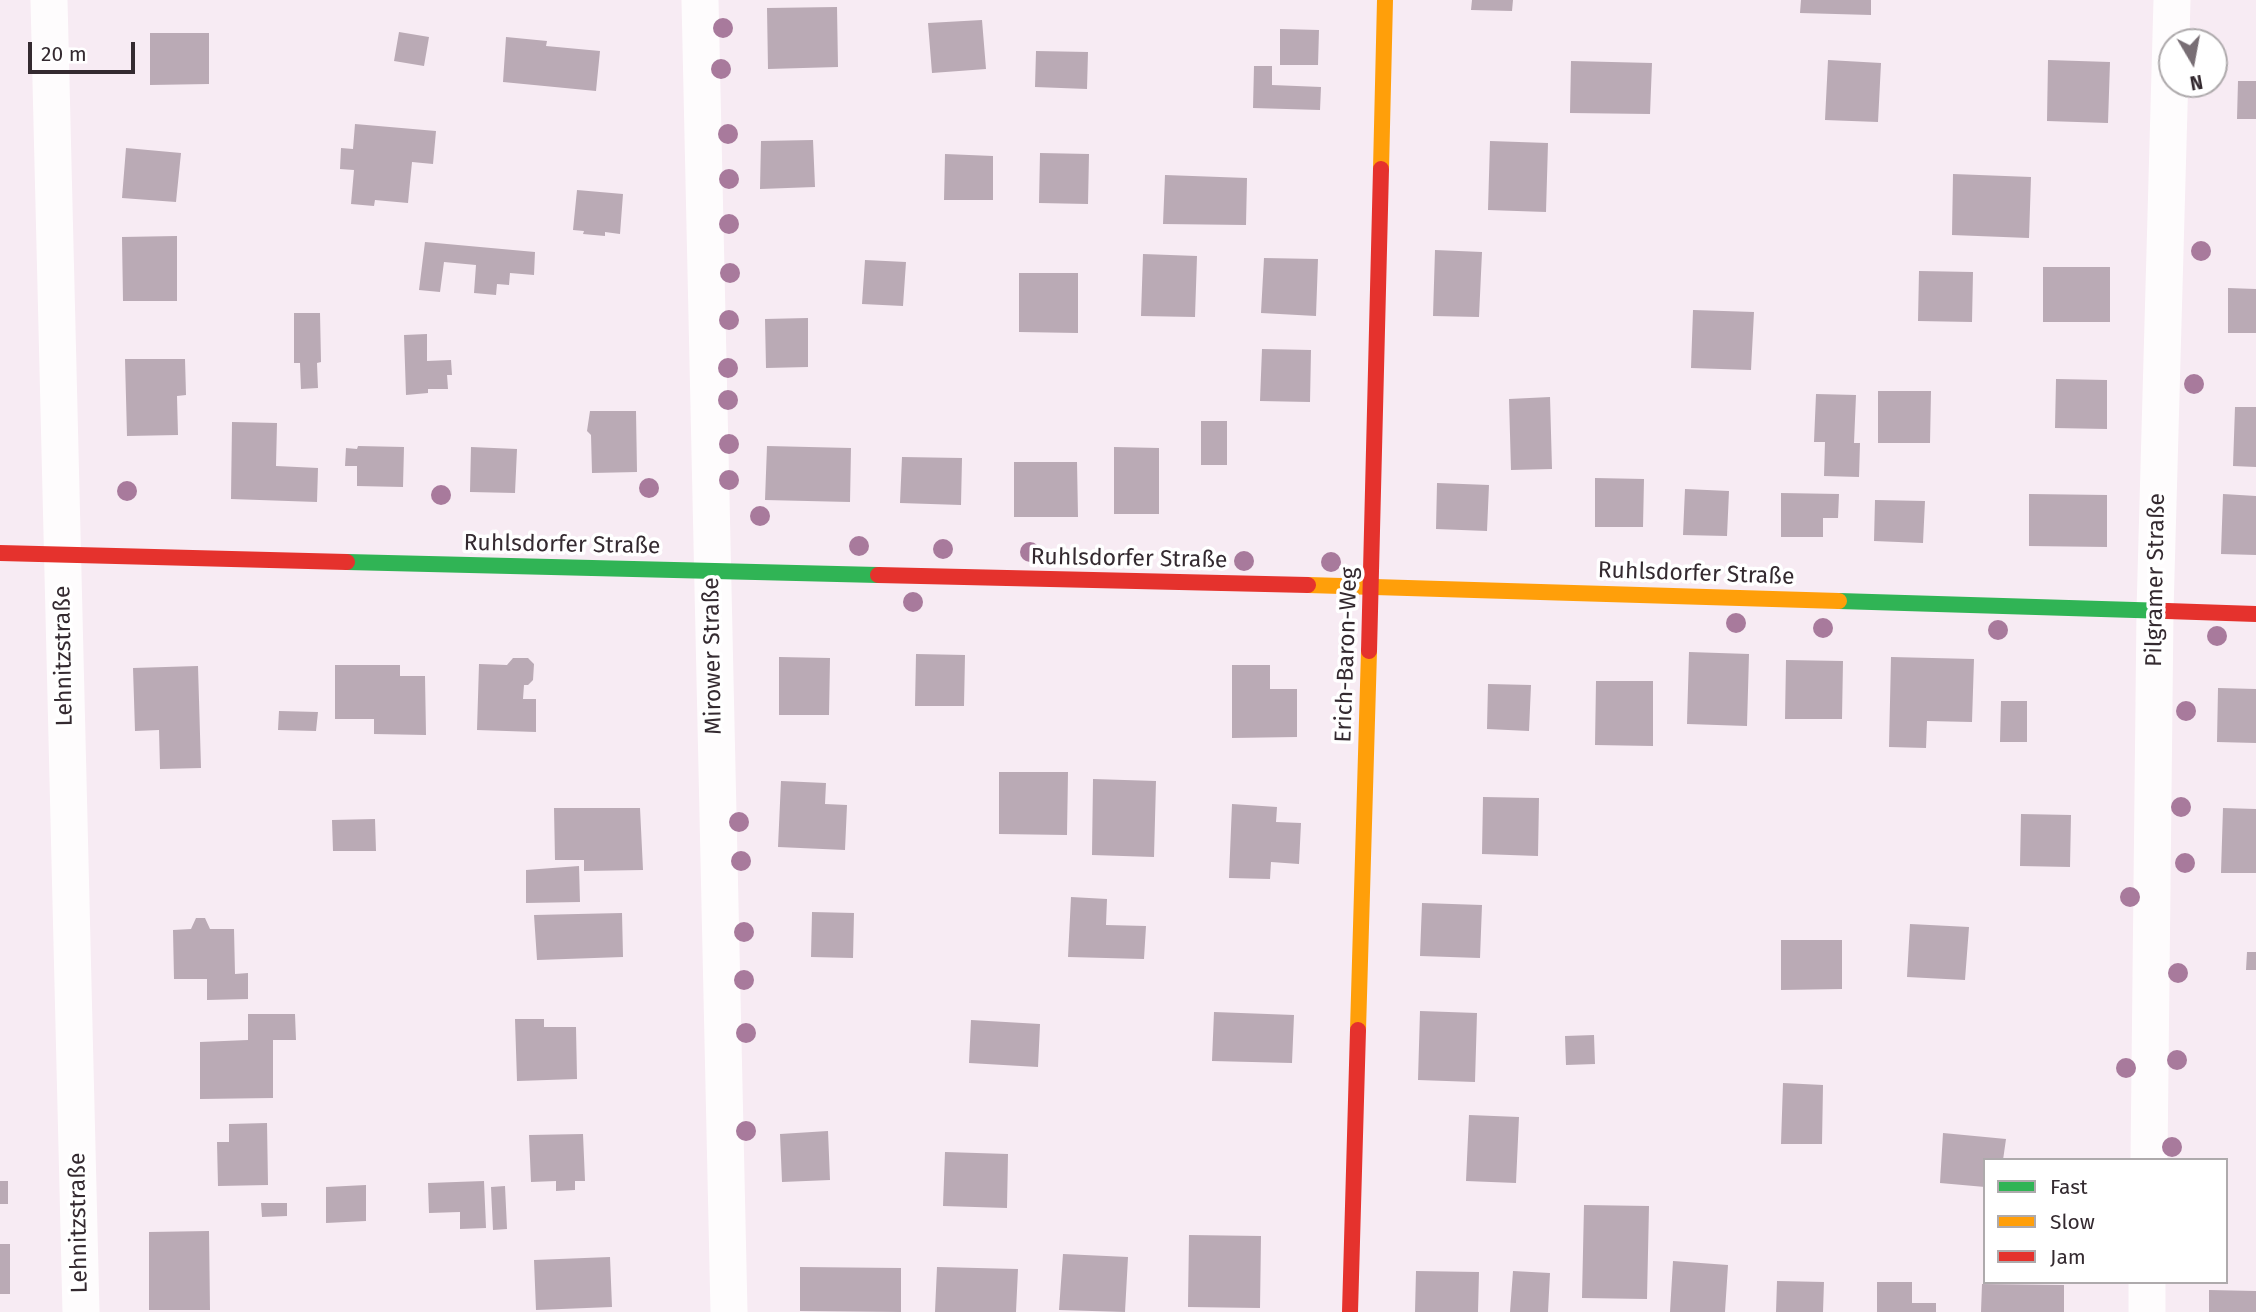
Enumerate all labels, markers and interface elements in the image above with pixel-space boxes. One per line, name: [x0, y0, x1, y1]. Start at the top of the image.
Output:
scale bar: [32, 28, 138, 72]
north arrow: [2158, 28, 2228, 98]
text: 20 m: [41, 41, 87, 67]
text: N: [2188, 70, 2205, 95]
street label: Pilgramer Straße: [2141, 493, 2171, 667]
street label: Ruhlsdorfer Straße: [463, 529, 661, 561]
street label: Ruhlsdorfer Straße: [1030, 543, 1228, 575]
street label: Ruhlsdorfer Straße: [1597, 557, 1795, 591]
street label: Erich-Baron-Weg: [1330, 567, 1364, 743]
street label: Mirower Straße: [698, 577, 728, 735]
street label: Lehnitzstraße: [49, 585, 79, 727]
street label: Lehnitzstraße: [64, 1152, 94, 1294]
legend: [1983, 1158, 2228, 1284]
text: Fast: [2050, 1174, 2088, 1200]
text: Slow: [2050, 1209, 2095, 1235]
text: Jam: [2050, 1244, 2086, 1270]

